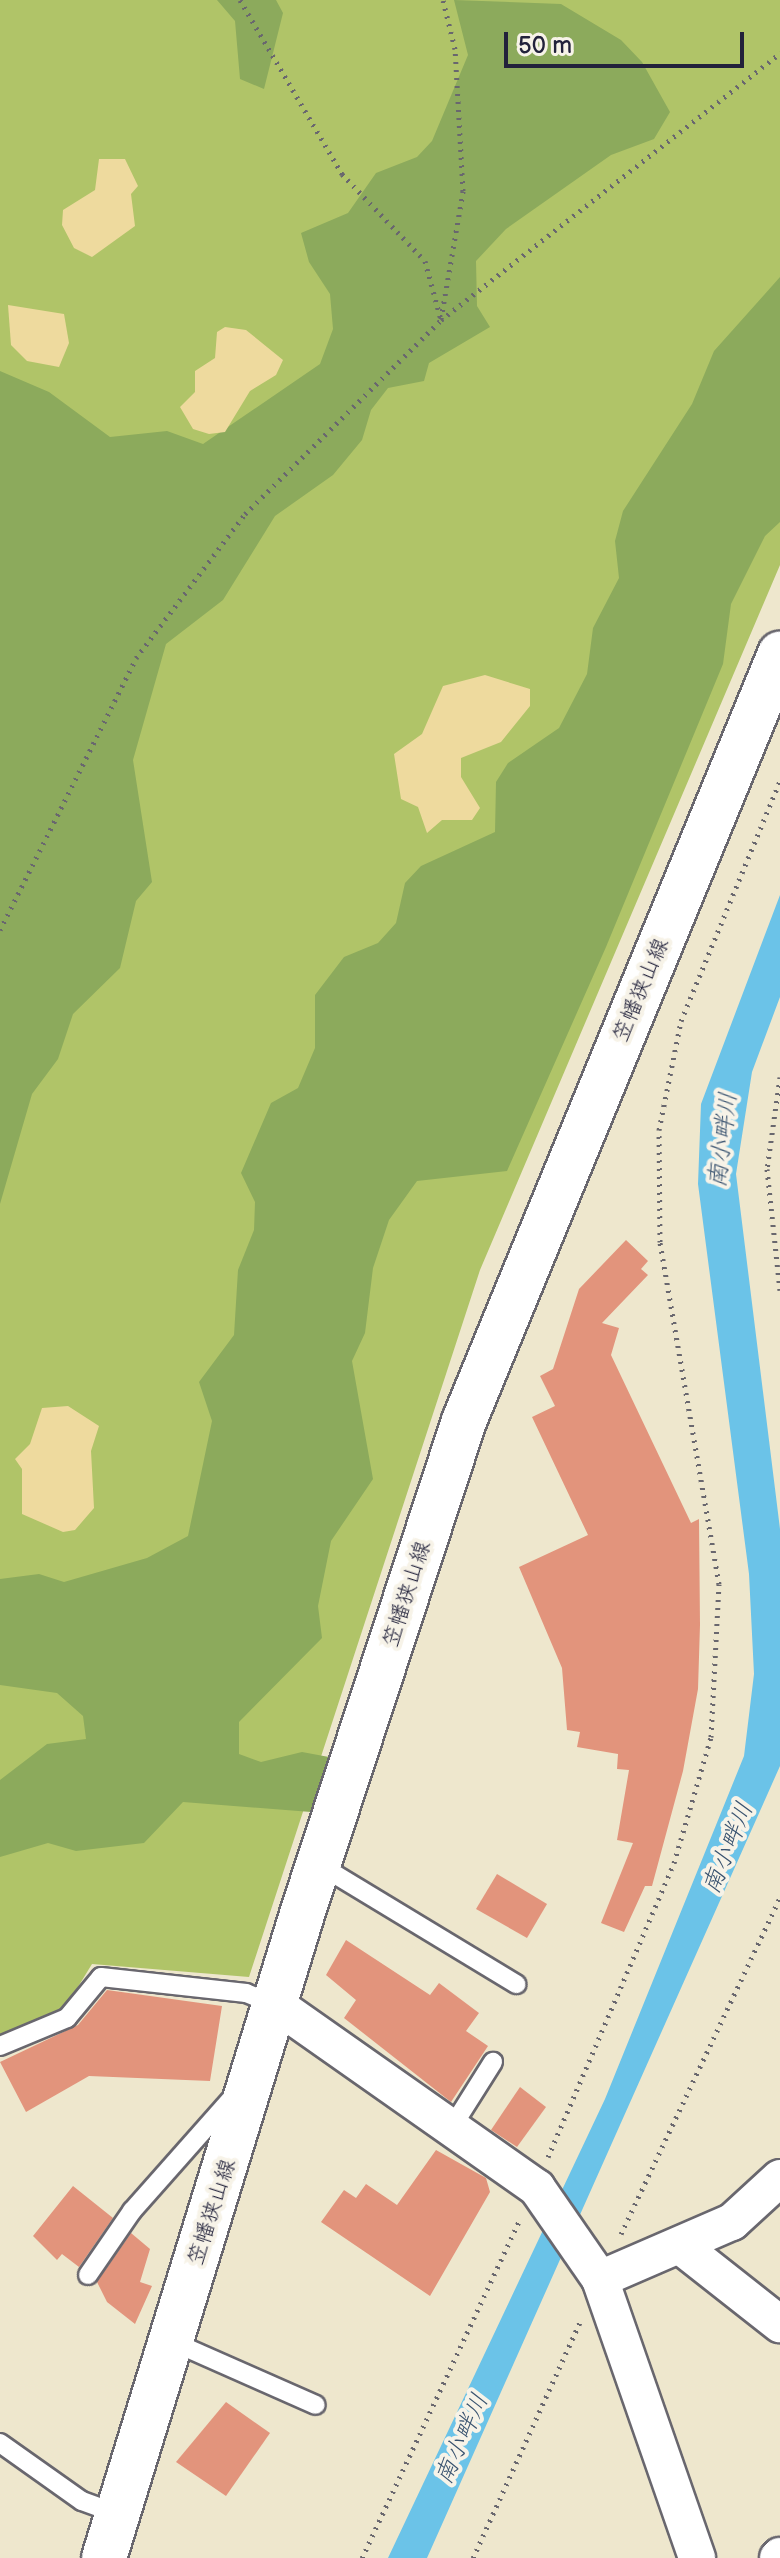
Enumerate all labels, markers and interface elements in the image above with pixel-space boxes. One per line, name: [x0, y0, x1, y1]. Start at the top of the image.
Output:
scale bar: [508, 16, 748, 66]
text: 50 m: [518, 31, 572, 60]
street label: 笠幡狭山線: [607, 934, 675, 1046]
water label: 南小畔川: [703, 1091, 743, 1189]
street label: 笠幡狭山線: [377, 1538, 437, 1650]
water label: 南小畔川: [697, 1798, 759, 1898]
street label: 笠幡狭山線: [182, 2156, 242, 2268]
water label: 南小畔川: [429, 2389, 495, 2489]

